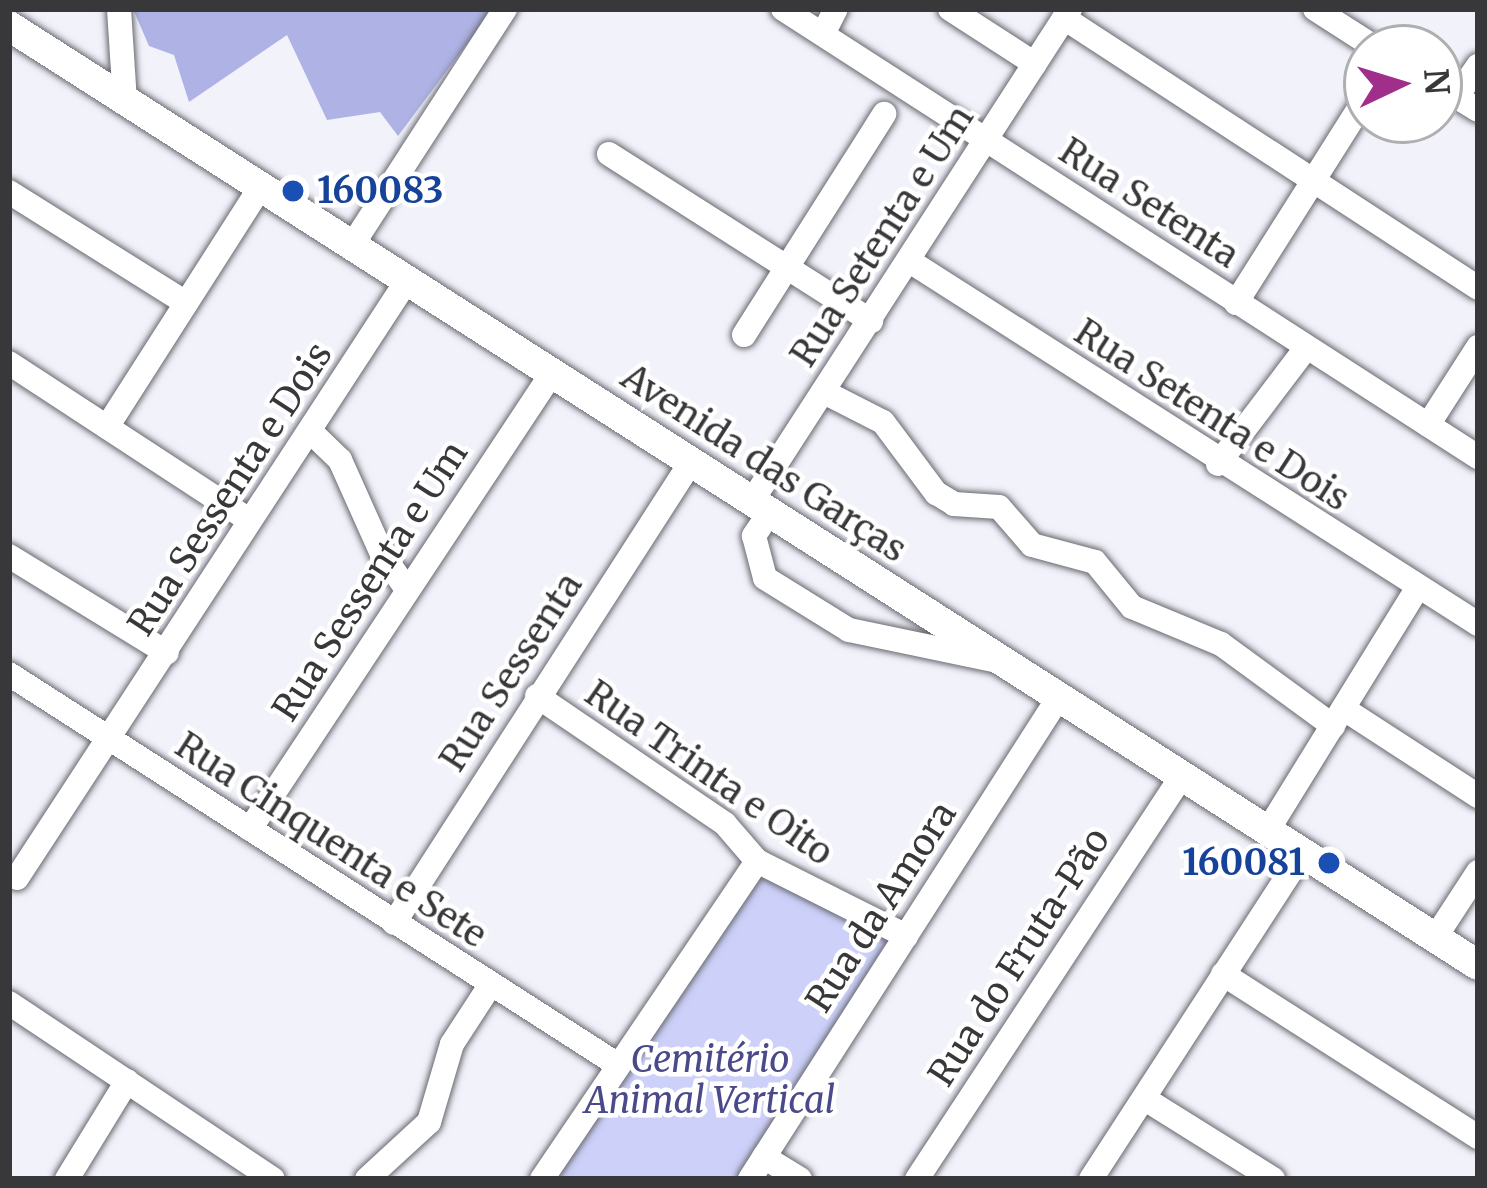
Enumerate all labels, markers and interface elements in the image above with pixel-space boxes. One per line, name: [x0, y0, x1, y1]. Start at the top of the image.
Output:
north arrow: [1343, 24, 1463, 144]
text: N: [1415, 67, 1458, 96]
street label: Rua Setenta e Um: [782, 98, 982, 374]
street label: Rua Setenta: [1051, 129, 1247, 277]
place label: 160083: [317, 169, 444, 213]
marker: 160083: [280, 178, 306, 204]
street label: Rua Setenta e Dois: [1067, 310, 1357, 520]
street label: Rua Sessenta e Dois: [119, 334, 341, 644]
street label: Avenida das Garças: [614, 355, 914, 571]
street label: Rua Sessenta e Um: [264, 433, 476, 729]
street label: Rua Sessenta: [431, 565, 591, 779]
street label: Rua Trinta e Oito: [577, 672, 841, 874]
street label: Rua Cinquenta e Sete: [168, 723, 494, 957]
street label: Rua da Amora: [797, 794, 965, 1020]
street label: Rua do Fruta-Pão: [920, 820, 1118, 1094]
place label: 160081: [1182, 841, 1305, 885]
marker: 160081: [1316, 850, 1342, 876]
park label: Cemitério Animal Vertical: [585, 1037, 835, 1122]

